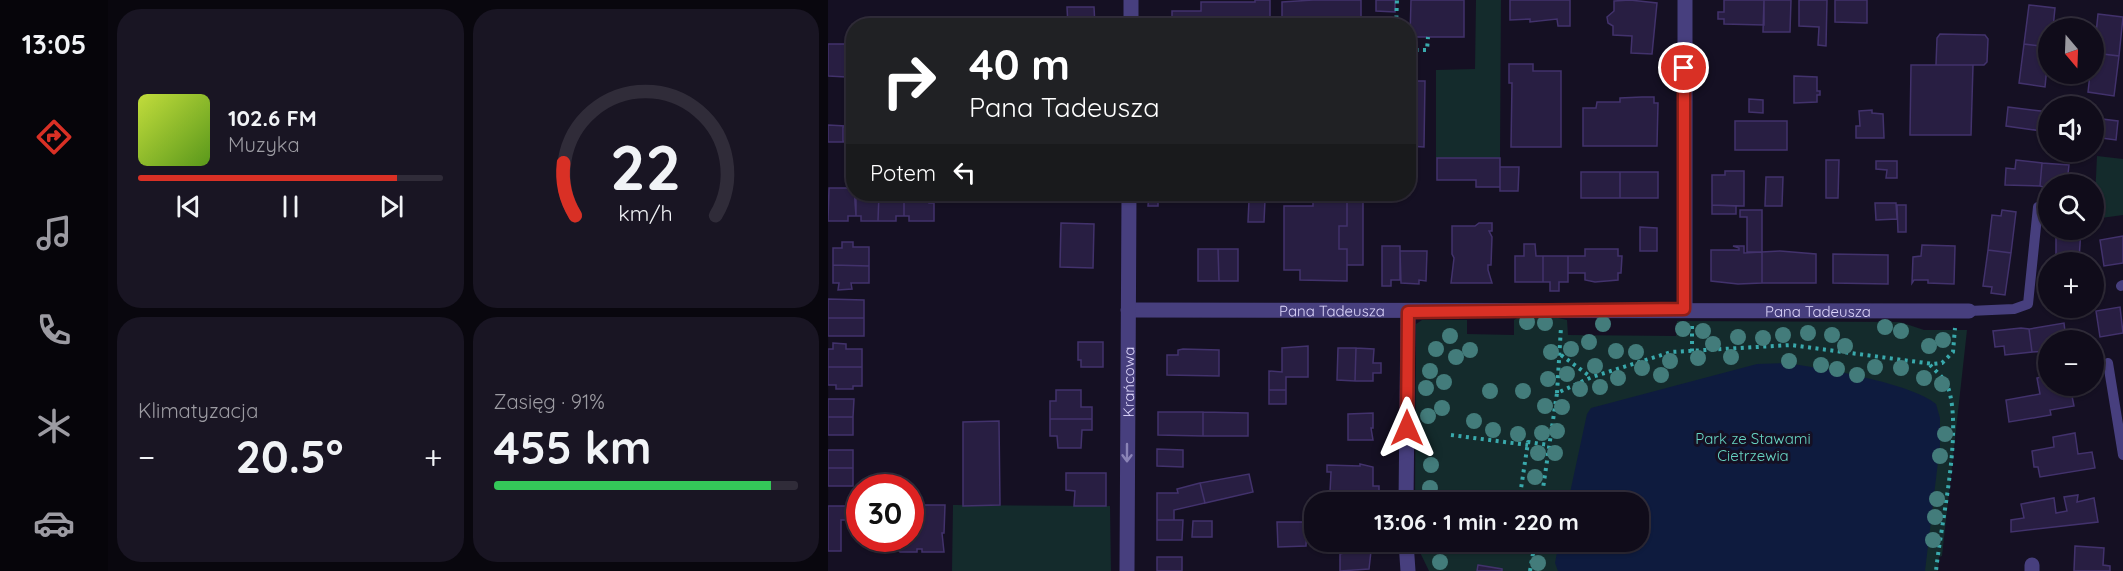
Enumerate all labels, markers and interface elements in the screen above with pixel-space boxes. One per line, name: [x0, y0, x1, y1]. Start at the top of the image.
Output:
north arrow: [2038, 18, 2104, 84]
map controls: [2038, 18, 2104, 396]
text: 13:05: [22, 27, 86, 61]
text: 40 m: [969, 38, 1070, 91]
icon: right: [870, 42, 948, 120]
pin: [1658, 42, 1709, 93]
icon: arrive: [1667, 51, 1700, 84]
text: Pana Tadeusza: [969, 90, 1160, 124]
button: sound: [2038, 96, 2104, 162]
text: 102.6 FM: [228, 104, 317, 132]
icon: directions: [33, 116, 75, 158]
text: 22: [610, 128, 681, 206]
text: Muzyka: [228, 132, 300, 157]
icon: left: [948, 156, 981, 189]
text: Potem: [870, 159, 936, 187]
button: search: [2038, 174, 2104, 240]
icon: previous: [172, 190, 205, 223]
icon: pause: [274, 190, 307, 223]
icon: next: [375, 190, 408, 223]
text: km/h: [619, 200, 673, 226]
icon: music: [33, 212, 75, 254]
button: +: [2038, 252, 2104, 318]
street label: Pana Tadeusza: [1279, 301, 1385, 320]
street label: Pana Tadeusza: [1765, 301, 1871, 320]
icon: phone: [33, 309, 75, 351]
button: −: [2038, 330, 2104, 396]
street label: Krańcowa: [1118, 347, 1138, 417]
text: Zasięg · 91%: [494, 389, 605, 414]
position arrow: [1375, 396, 1439, 460]
text: Klimatyzacja: [138, 398, 258, 423]
icon: climate: [33, 405, 75, 447]
text: 455 km: [494, 419, 652, 475]
text: 20.5°: [236, 428, 344, 484]
park label: Park ze Stawami Cietrzewia: [1695, 429, 1811, 465]
text: −: [138, 436, 155, 477]
text: +: [424, 436, 442, 477]
one-way arrow: [1121, 442, 1133, 462]
speed limit sign: 30: [846, 474, 924, 552]
icon: car: [33, 502, 75, 544]
text: 13:06 · 1 min · 220 m: [1374, 508, 1579, 536]

